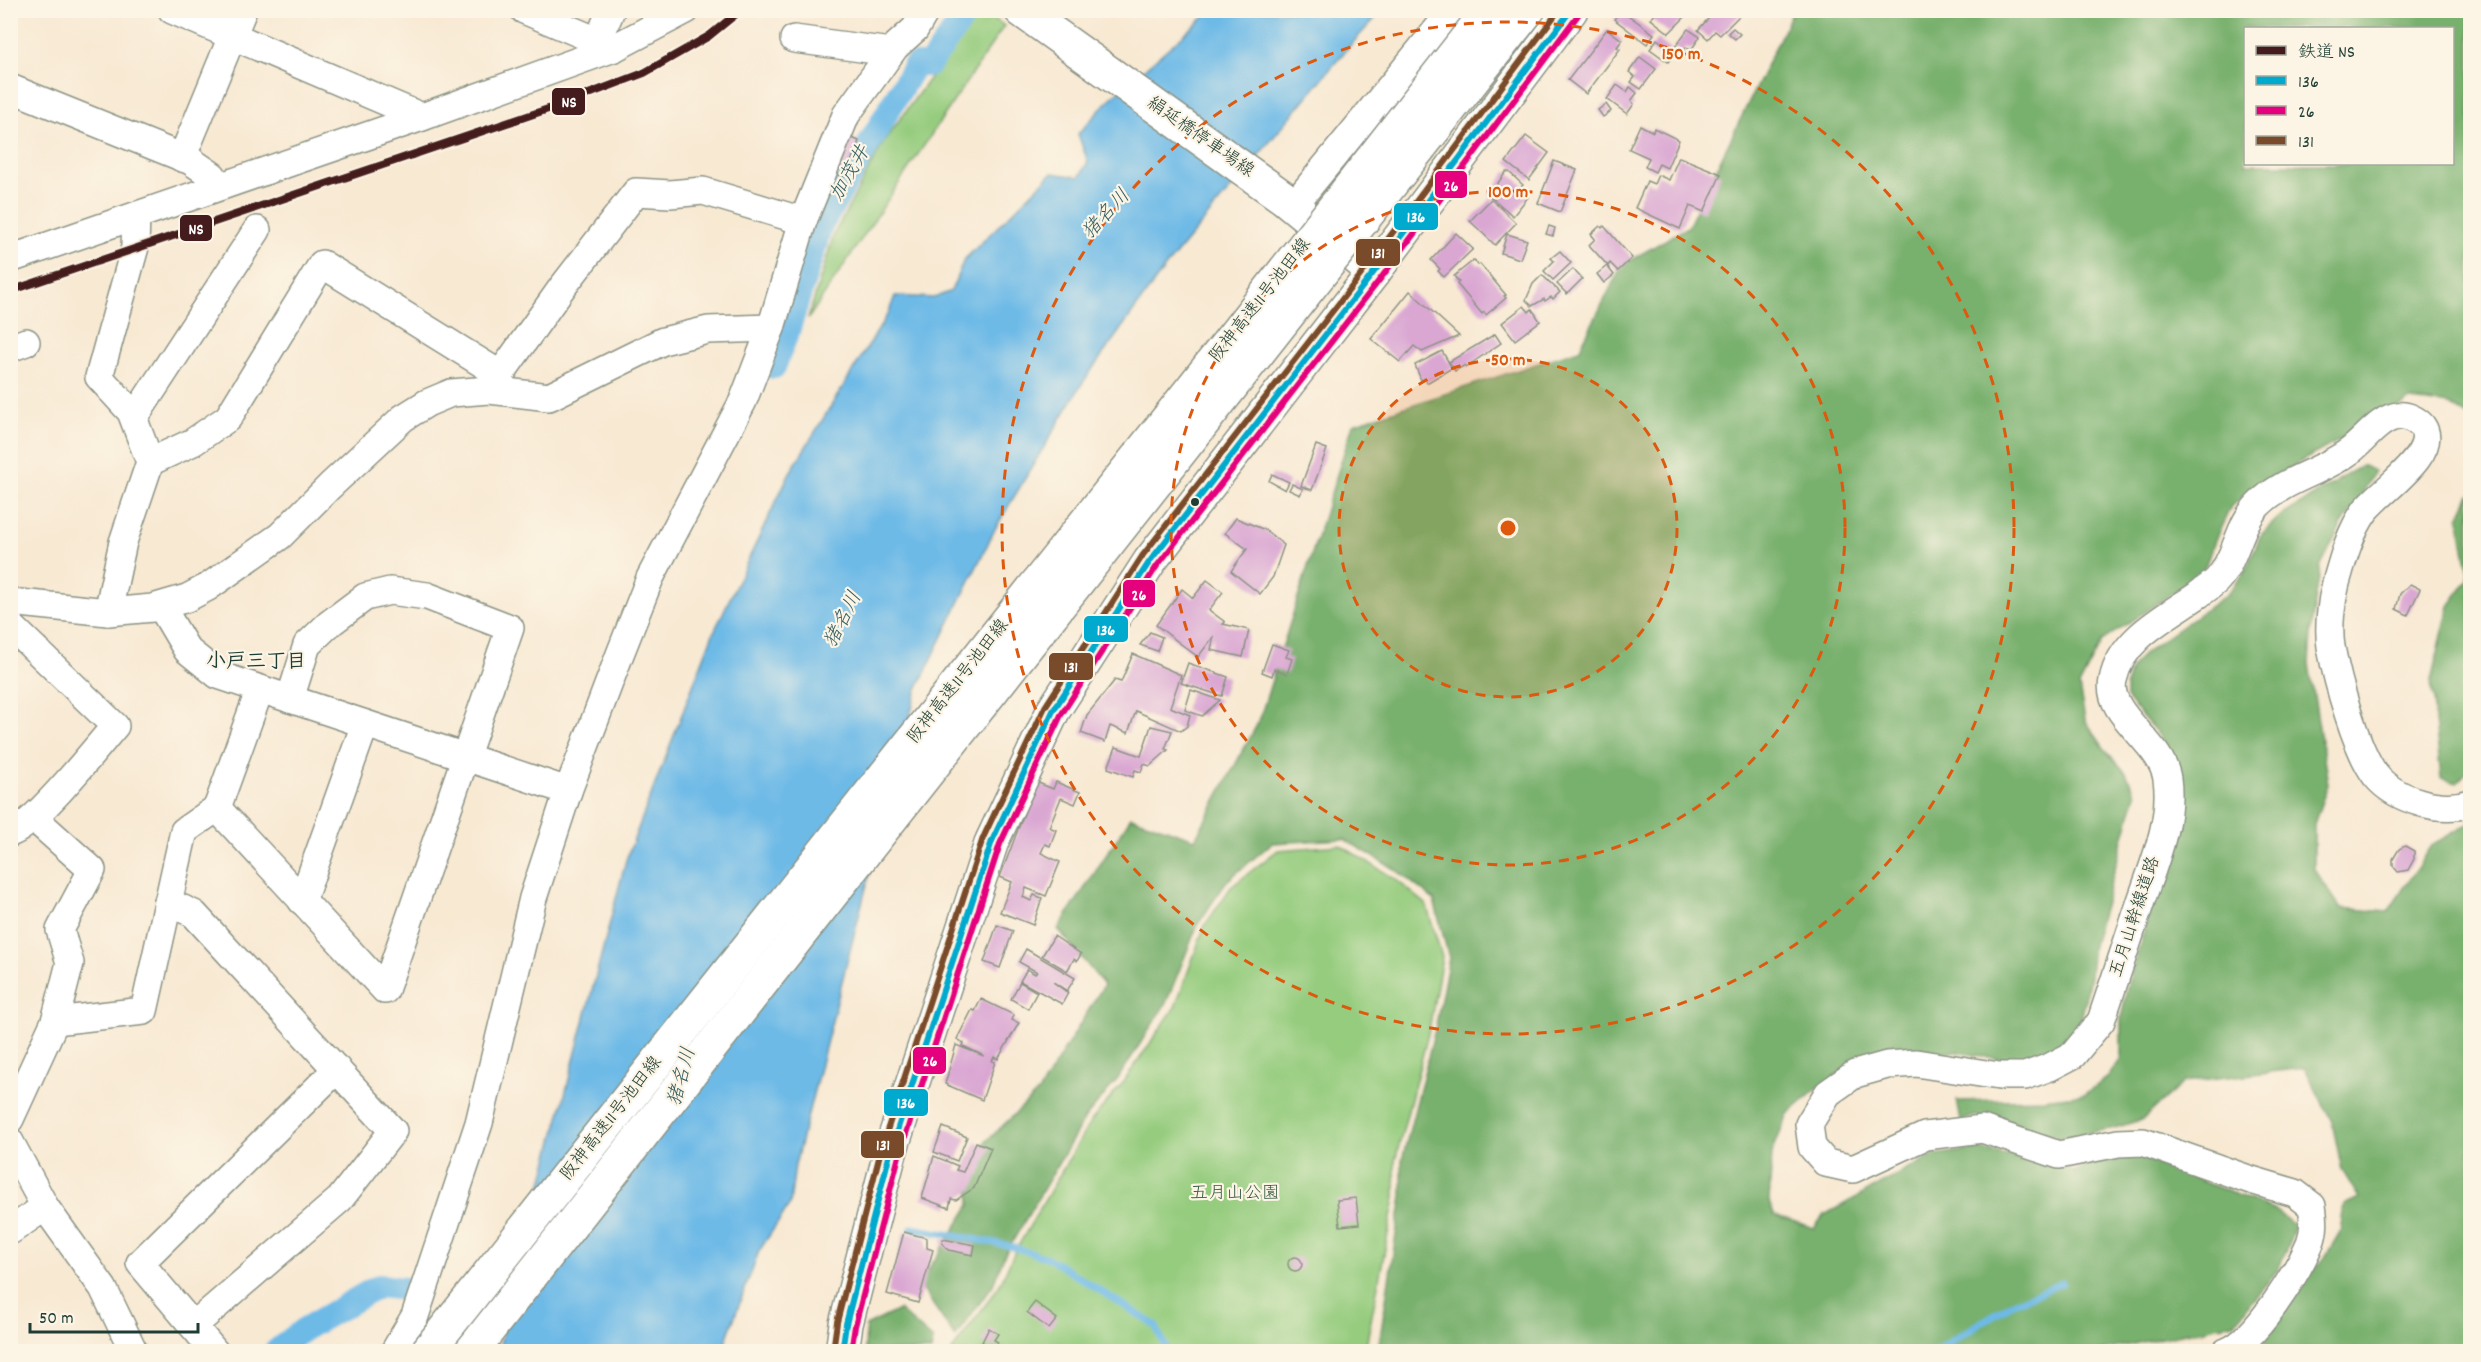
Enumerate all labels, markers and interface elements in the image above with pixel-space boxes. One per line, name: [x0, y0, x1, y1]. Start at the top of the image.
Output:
legend: [2244, 27, 2454, 165]
text: 鉄道 NS: [2298, 41, 2355, 66]
text: 150 m: [1662, 43, 1700, 68]
text: 136: [2298, 71, 2319, 96]
line badge: NS: [551, 87, 586, 116]
text: NS: [562, 92, 576, 115]
street label: 絹延橋停車場線: [1141, 92, 1259, 184]
text: 26: [2298, 101, 2315, 126]
text: 131: [2298, 131, 2314, 156]
water label: 加茂井: [824, 140, 879, 207]
line badge: 26: [1434, 170, 1468, 199]
text: 26: [1444, 176, 1459, 199]
text: 100 m: [1488, 181, 1528, 206]
water label: 猪名川: [1076, 184, 1138, 246]
line badge: 136: [1393, 202, 1439, 231]
text: 136: [1407, 207, 1425, 230]
line badge: NS: [179, 214, 213, 242]
text: NS: [189, 219, 203, 242]
street label: 阪神高速11号池田線: [1204, 233, 1318, 369]
line badge: 131: [1355, 238, 1401, 267]
text: 131: [1371, 243, 1385, 266]
text: 50 m: [1491, 349, 1525, 374]
unlabelled marker: [1189, 496, 1201, 508]
centre of rings: [1498, 518, 1518, 538]
line badge: 26: [1122, 579, 1156, 608]
text: 26: [1132, 585, 1147, 608]
water label: 猪名川: [818, 587, 870, 653]
street label: 阪神高速11号池田線: [902, 614, 1016, 750]
line badge: 136: [1083, 615, 1129, 643]
text: 136: [1097, 620, 1115, 643]
district label: 小戸三丁目: [206, 649, 306, 677]
line badge: 131: [1048, 652, 1094, 681]
text: 131: [1064, 657, 1078, 680]
street label: 五月山幹線道路: [2105, 853, 2167, 981]
water label: 猪名川: [662, 1044, 704, 1110]
line badge: 26: [912, 1046, 947, 1075]
street label: 阪神高速11号池田線: [555, 1051, 669, 1187]
text: 26: [923, 1051, 938, 1074]
line badge: 136: [883, 1088, 929, 1117]
text: 136: [897, 1093, 915, 1116]
line badge: 131: [860, 1130, 905, 1159]
text: 131: [876, 1135, 890, 1158]
park label: 五月山公園: [1190, 1182, 1280, 1207]
scale bar: [30, 1296, 198, 1334]
text: 50 m: [39, 1307, 74, 1332]

